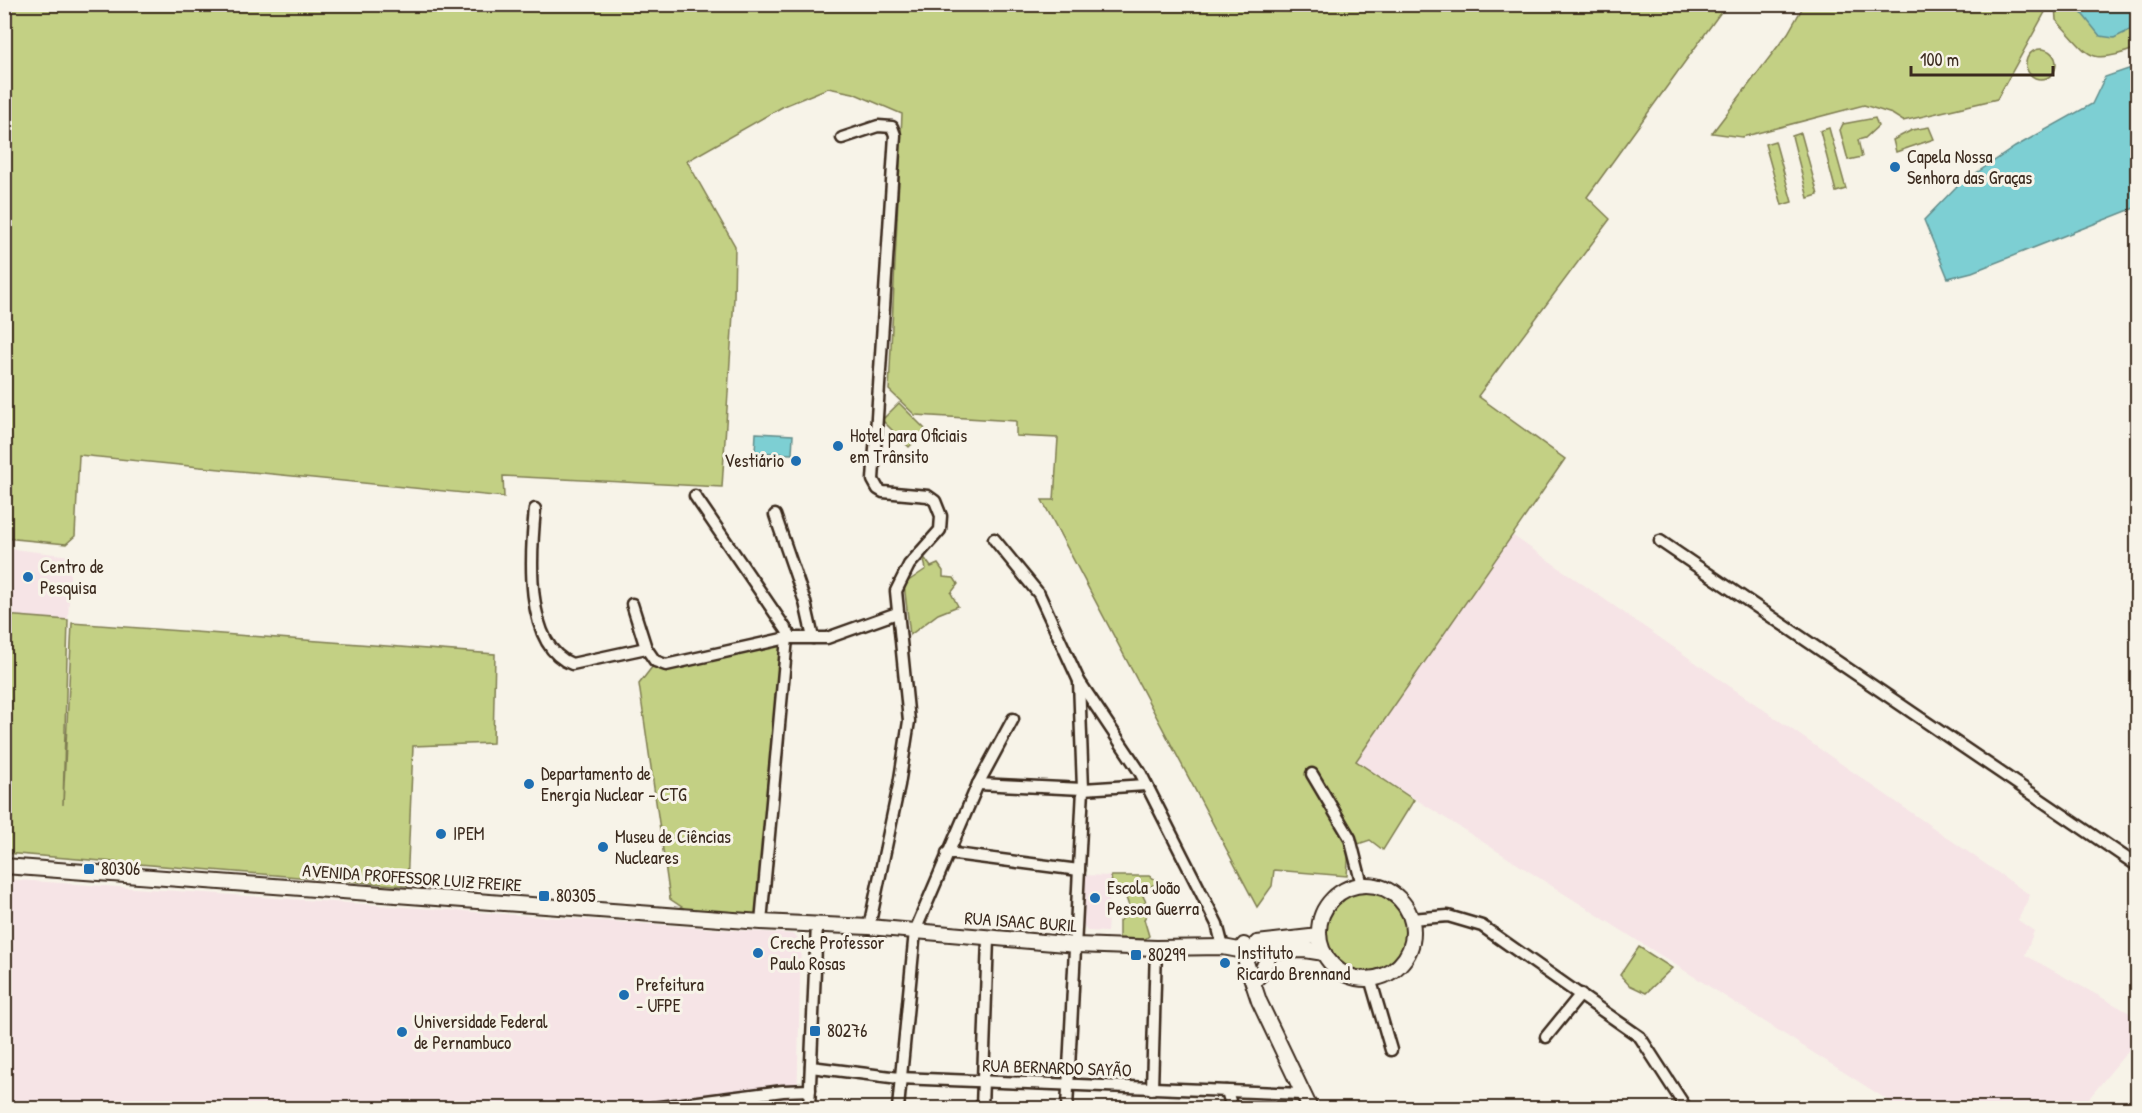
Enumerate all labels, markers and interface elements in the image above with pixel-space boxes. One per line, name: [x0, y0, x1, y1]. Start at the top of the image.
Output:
scale bar: [1911, 39, 2054, 77]
text: 100 m: [1920, 47, 1959, 72]
place label: Capela Nossa Senhora das Graças: [1907, 144, 2032, 190]
marker: Capela Nossa Senhora das Graças: [1888, 160, 1902, 174]
place label: Hotel para Oficiais em Trânsito: [850, 423, 967, 469]
marker: Hotel para Oficiais em Trânsito: [831, 439, 845, 453]
place label: Vestiário: [724, 448, 784, 473]
marker: Vestiário: [789, 454, 803, 468]
place label: Centro de Pesquisa: [40, 554, 104, 600]
marker: Centro de Pesquisa: [21, 570, 35, 584]
place label: Departamento de Energia Nuclear - CTG: [541, 761, 687, 807]
marker: Departamento de Energia Nuclear - CTG: [522, 777, 536, 791]
place label: IPEM: [453, 821, 485, 846]
place label: Museu de Ciências Nucleares: [615, 824, 731, 870]
marker: IPEM: [434, 827, 448, 841]
marker: Museu de Ciências Nucleares: [596, 840, 610, 854]
place label: 80306: [101, 856, 140, 881]
street label: AVENIDA PROFESSOR LUIZ FREIRE: [302, 857, 523, 898]
marker: 80306: [82, 862, 96, 876]
place label: Escola João Pessoa Guerra: [1107, 875, 1199, 921]
place label: 80305: [556, 883, 596, 908]
marker: 80305: [537, 889, 551, 903]
marker: Escola João Pessoa Guerra: [1088, 891, 1102, 905]
street label: RUA ISAAC BURIL: [964, 905, 1079, 938]
place label: Creche Professor Paulo Rosas: [770, 930, 884, 976]
place label: Instituto Ricardo Brennand: [1237, 940, 1350, 986]
place label: 80299: [1148, 942, 1186, 967]
marker: Creche Professor Paulo Rosas: [751, 946, 765, 960]
marker: 80299: [1129, 948, 1143, 962]
marker: Instituto Ricardo Brennand: [1218, 956, 1232, 970]
place label: Prefeitura - UFPE: [636, 972, 704, 1018]
marker: Prefeitura - UFPE: [617, 988, 631, 1002]
place label: Universidade Federal de Pernambuco: [414, 1009, 548, 1055]
place label: 80276: [827, 1018, 867, 1043]
marker: 80276: [808, 1024, 822, 1038]
marker: Universidade Federal de Pernambuco: [395, 1025, 409, 1039]
street label: RUA BERNARDO SAYÃO: [982, 1052, 1132, 1083]

